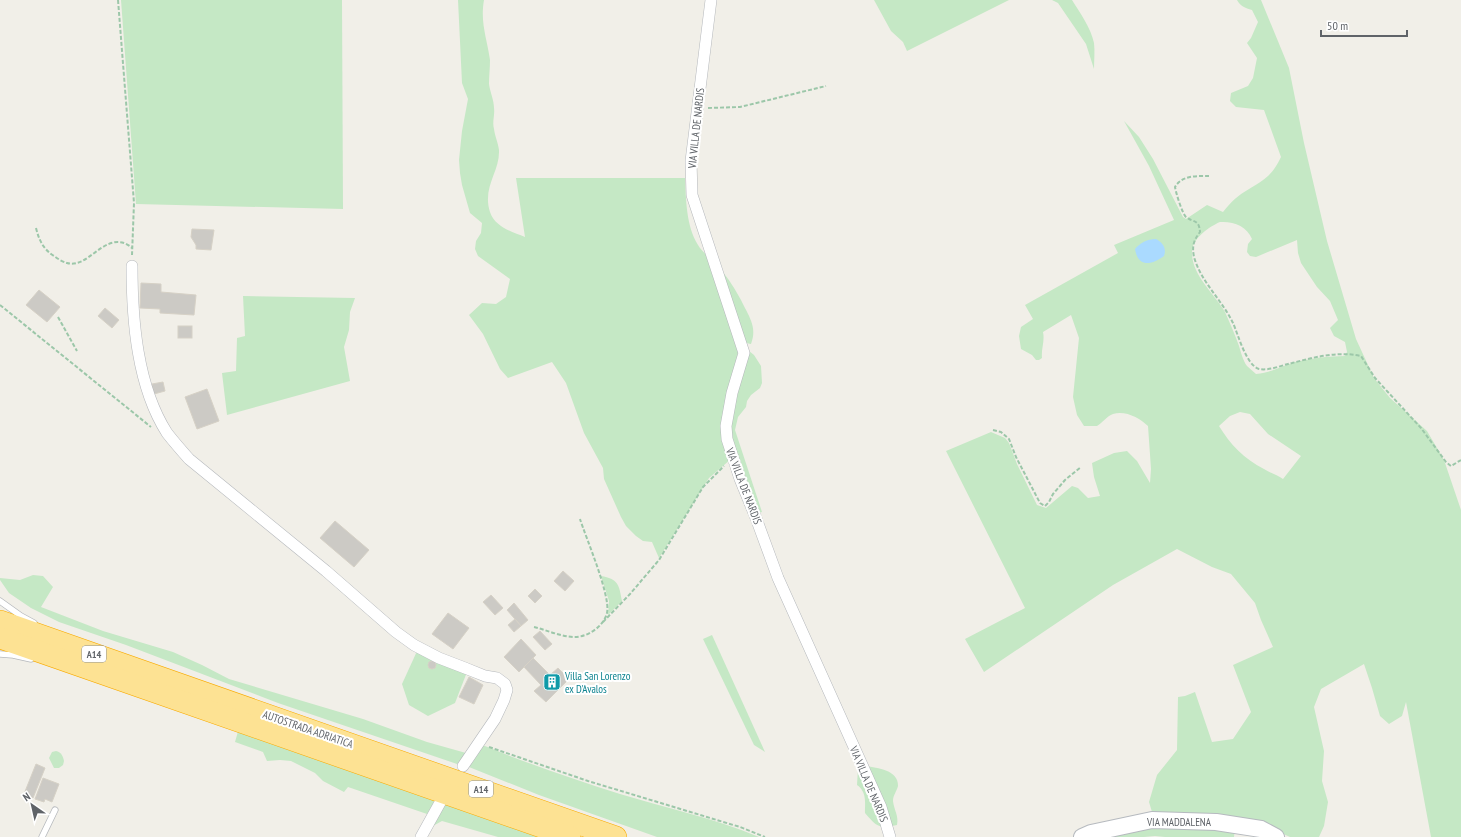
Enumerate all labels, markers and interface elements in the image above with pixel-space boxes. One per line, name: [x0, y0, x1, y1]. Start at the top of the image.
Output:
scale bar: [1321, 12, 1407, 38]
text: 50 m: [1327, 18, 1348, 33]
street label: VIA VILLA DE NARDIS: [685, 87, 707, 170]
street label: VIA VILLA DE NARDIS: [723, 445, 765, 527]
road number: A14: [82, 646, 106, 662]
place label: Villa San Lorenzo ex D'Avalos: [564, 669, 631, 696]
building icon: Villa San Lorenzo ex D'Avalos: [542, 672, 562, 692]
street label: AUTOSTRADA ADRIATICA: [261, 707, 356, 751]
street label: VIA VILLA DE NARDIS: [846, 743, 891, 824]
road number: A14: [469, 781, 493, 797]
north arrow: [12, 785, 52, 825]
text: N: [20, 789, 33, 804]
street label: VIA MADDALENA: [1146, 815, 1212, 829]

